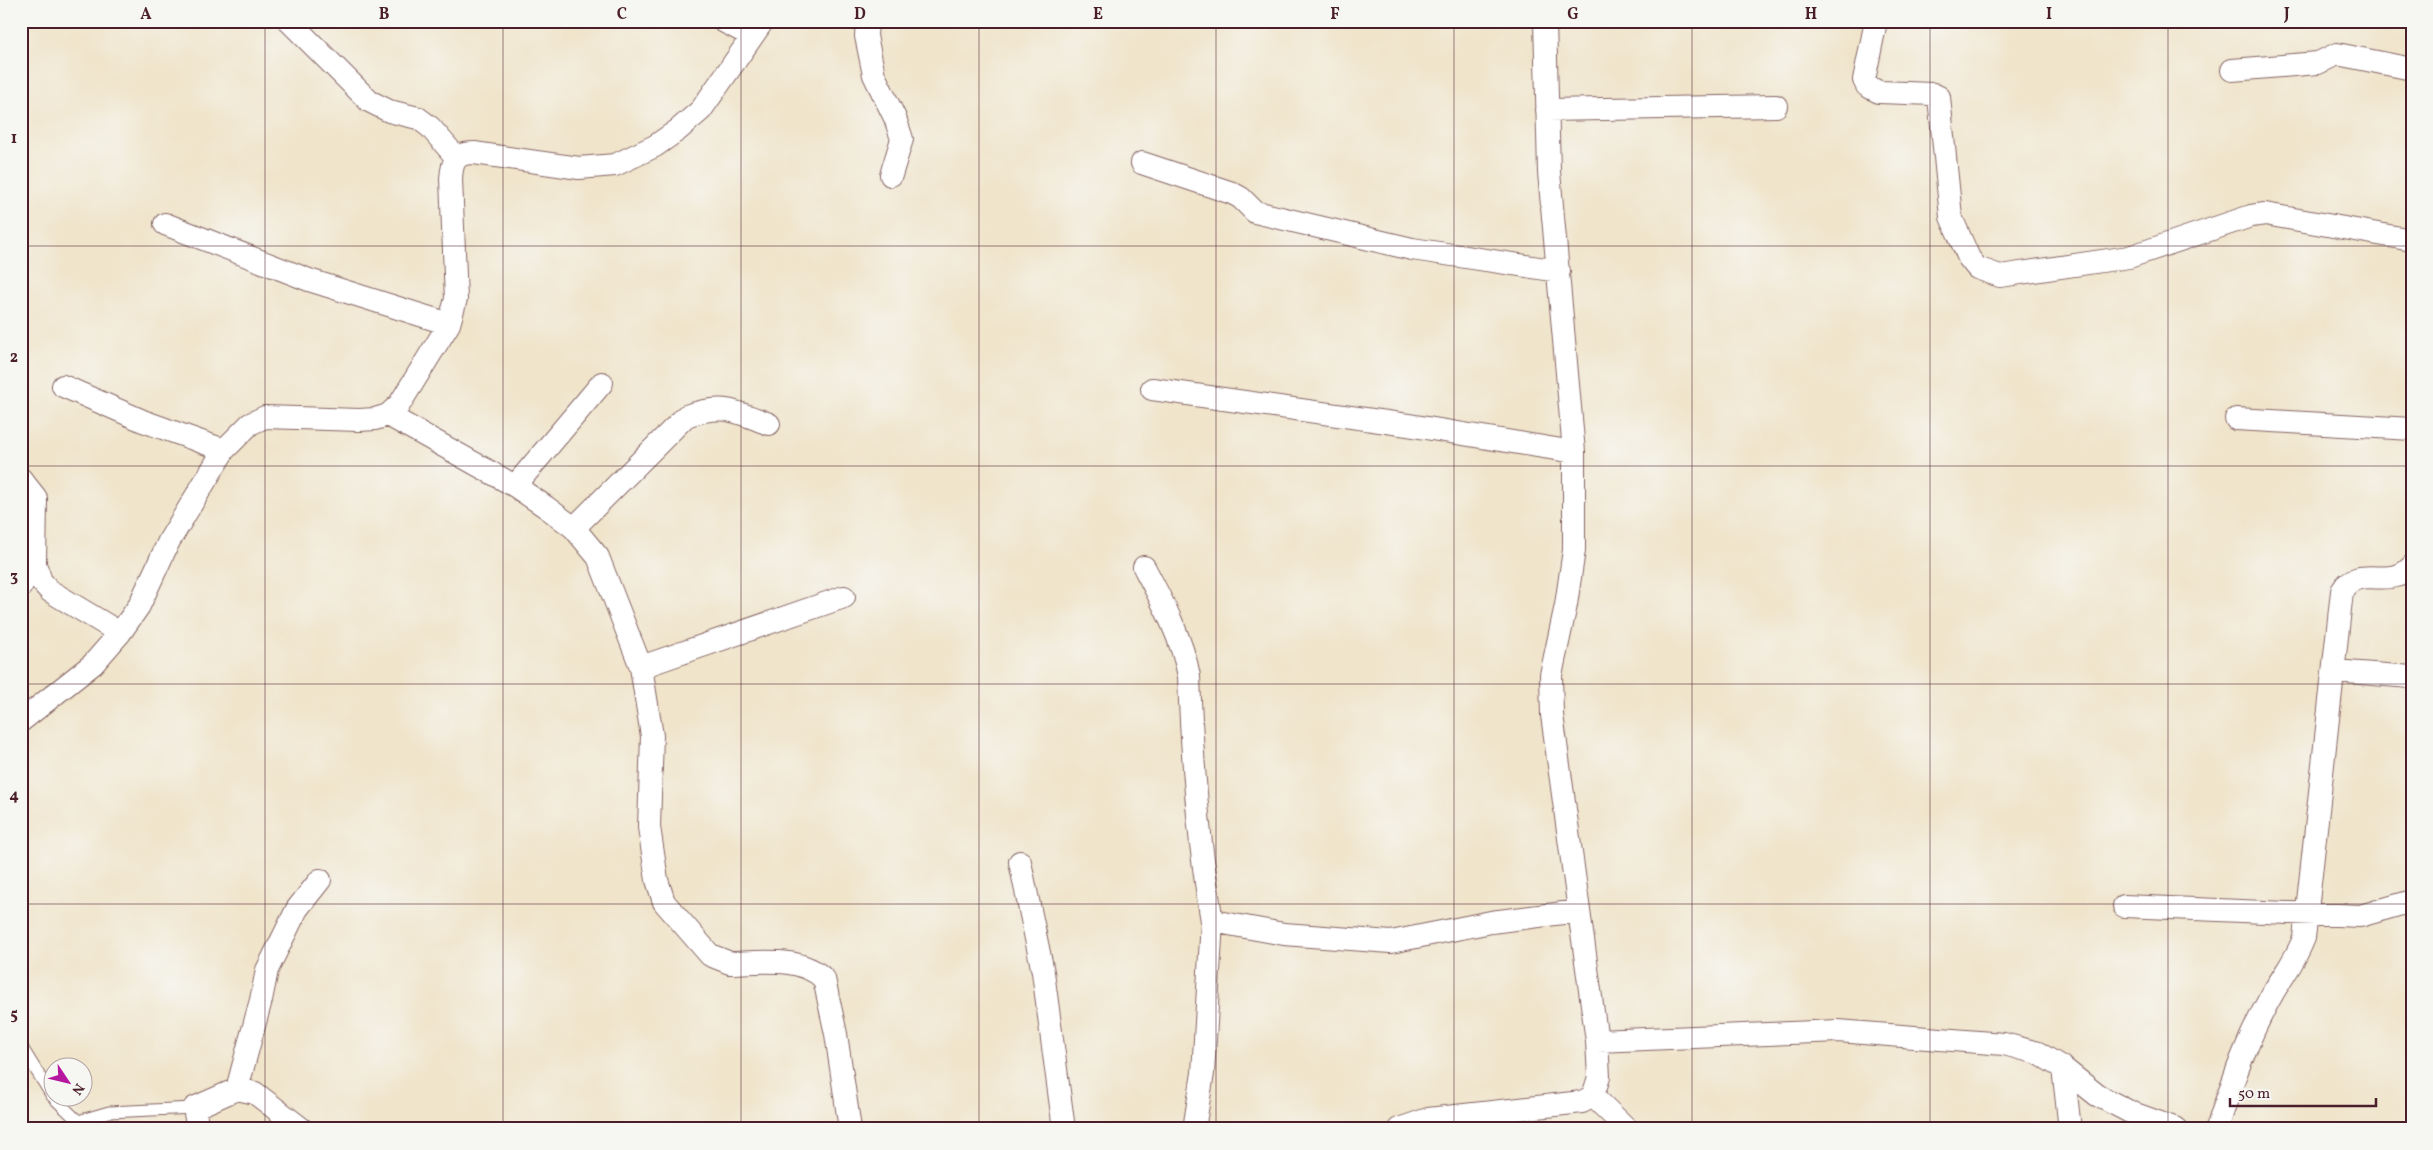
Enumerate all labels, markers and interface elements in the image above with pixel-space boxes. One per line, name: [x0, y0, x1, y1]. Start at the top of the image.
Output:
text: A: [140, 4, 152, 26]
text: B: [379, 4, 390, 26]
text: C: [617, 4, 627, 26]
text: D: [854, 4, 866, 26]
text: E: [1093, 4, 1103, 26]
text: F: [1330, 4, 1340, 26]
text: G: [1567, 4, 1579, 26]
text: H: [1805, 4, 1817, 26]
text: I: [2046, 4, 2052, 26]
text: J: [2283, 4, 2290, 26]
text: 1: [11, 128, 17, 150]
text: 2: [10, 347, 18, 369]
text: 3: [10, 566, 18, 588]
text: 4: [9, 785, 19, 807]
text: 5: [10, 1004, 18, 1026]
north arrow: [42, 1058, 92, 1108]
scale bar: [2230, 1075, 2377, 1107]
text: N: [67, 1079, 88, 1098]
text: 50 m: [2238, 1084, 2270, 1105]

